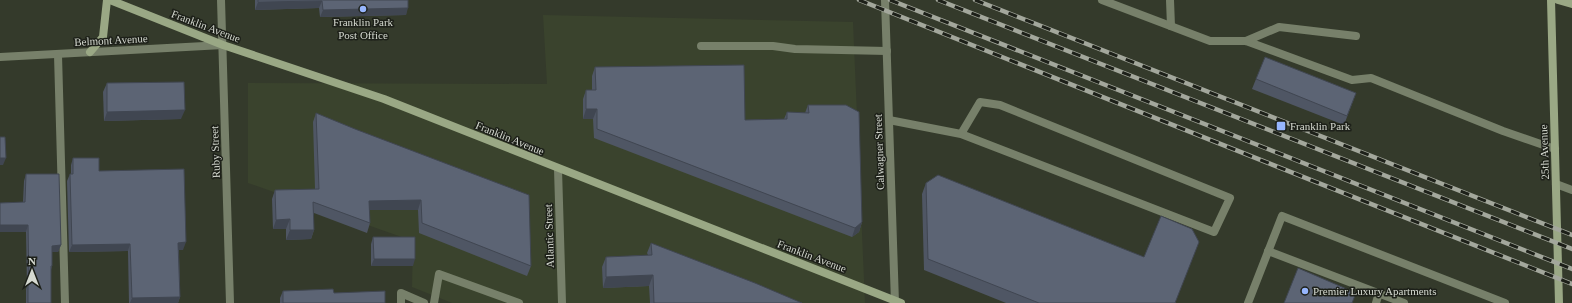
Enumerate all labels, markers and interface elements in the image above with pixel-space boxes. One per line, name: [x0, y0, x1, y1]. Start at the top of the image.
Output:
marker: Franklin Park Post Office: [358, 4, 368, 14]
street label: Franklin Avenue: [170, 7, 242, 45]
place label: Franklin Park Post Office: [333, 16, 394, 41]
street label: Belmont Avenue: [74, 32, 148, 48]
street label: Calwagner Street: [872, 114, 886, 190]
street label: Franklin Avenue: [474, 119, 546, 157]
marker: Franklin Park: [1275, 120, 1287, 132]
place label: Franklin Park: [1290, 120, 1351, 132]
street label: 25th Avenue: [1537, 124, 1551, 180]
street label: Ruby Street: [208, 126, 222, 178]
street label: Atlantic Street: [542, 204, 556, 268]
street label: Franklin Avenue: [776, 237, 848, 275]
north arrow: [12, 251, 52, 291]
text: N: [28, 255, 36, 267]
place label: Premier Luxury Apartments: [1313, 285, 1436, 297]
marker: Premier Luxury Apartments: [1300, 286, 1310, 296]

